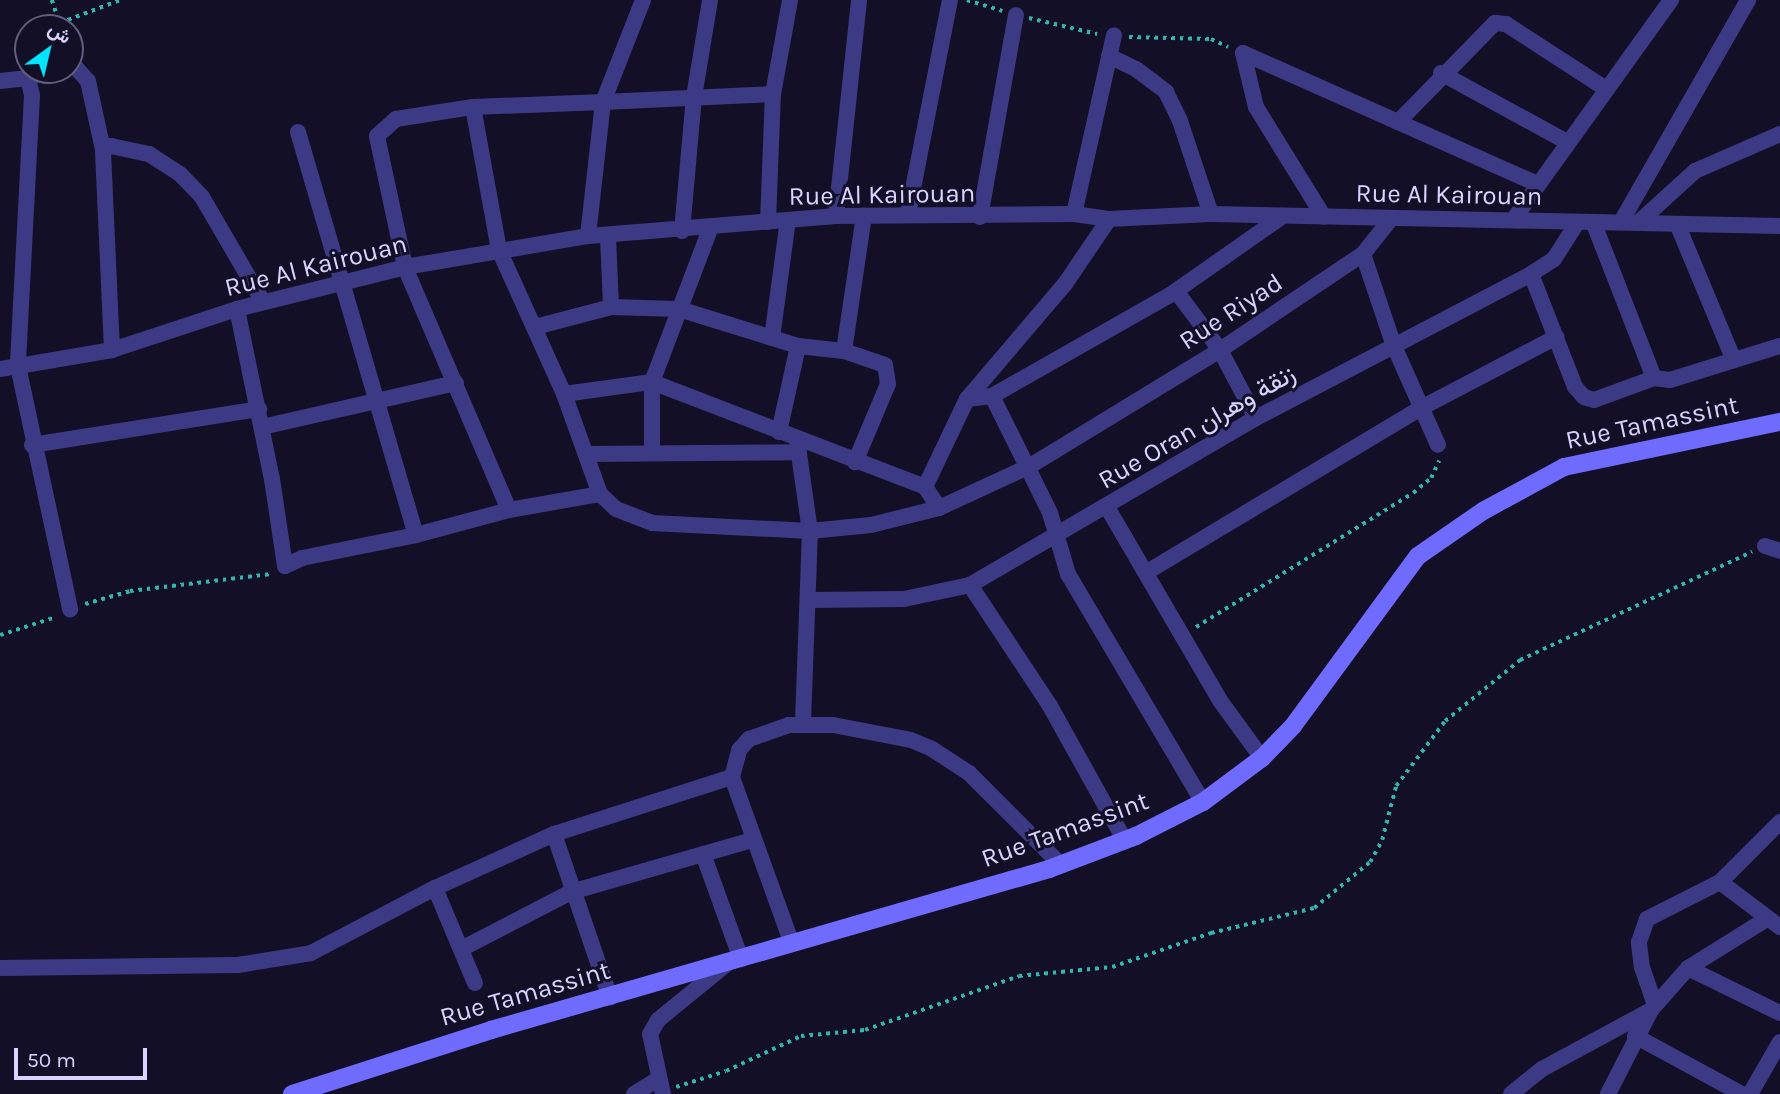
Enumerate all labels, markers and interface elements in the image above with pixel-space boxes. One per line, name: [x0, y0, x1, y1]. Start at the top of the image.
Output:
north arrow: [14, 14, 84, 84]
text: ش: [44, 18, 75, 49]
street label: Rue Al Kairouan: [788, 178, 976, 212]
street label: Rue Al Kairouan: [1355, 178, 1543, 212]
street label: Rue Al Kairouan: [222, 228, 410, 304]
street label: Rue Riyad: [1174, 267, 1288, 357]
street label: Rue Oran زنقة وهران: [1093, 358, 1301, 496]
street label: Rue Tamassint: [1563, 390, 1741, 456]
street label: Rue Tamassint: [977, 785, 1153, 875]
street label: Rue Tamassint: [436, 955, 614, 1033]
scale bar: [18, 1034, 150, 1078]
text: 50 m: [27, 1048, 76, 1072]

